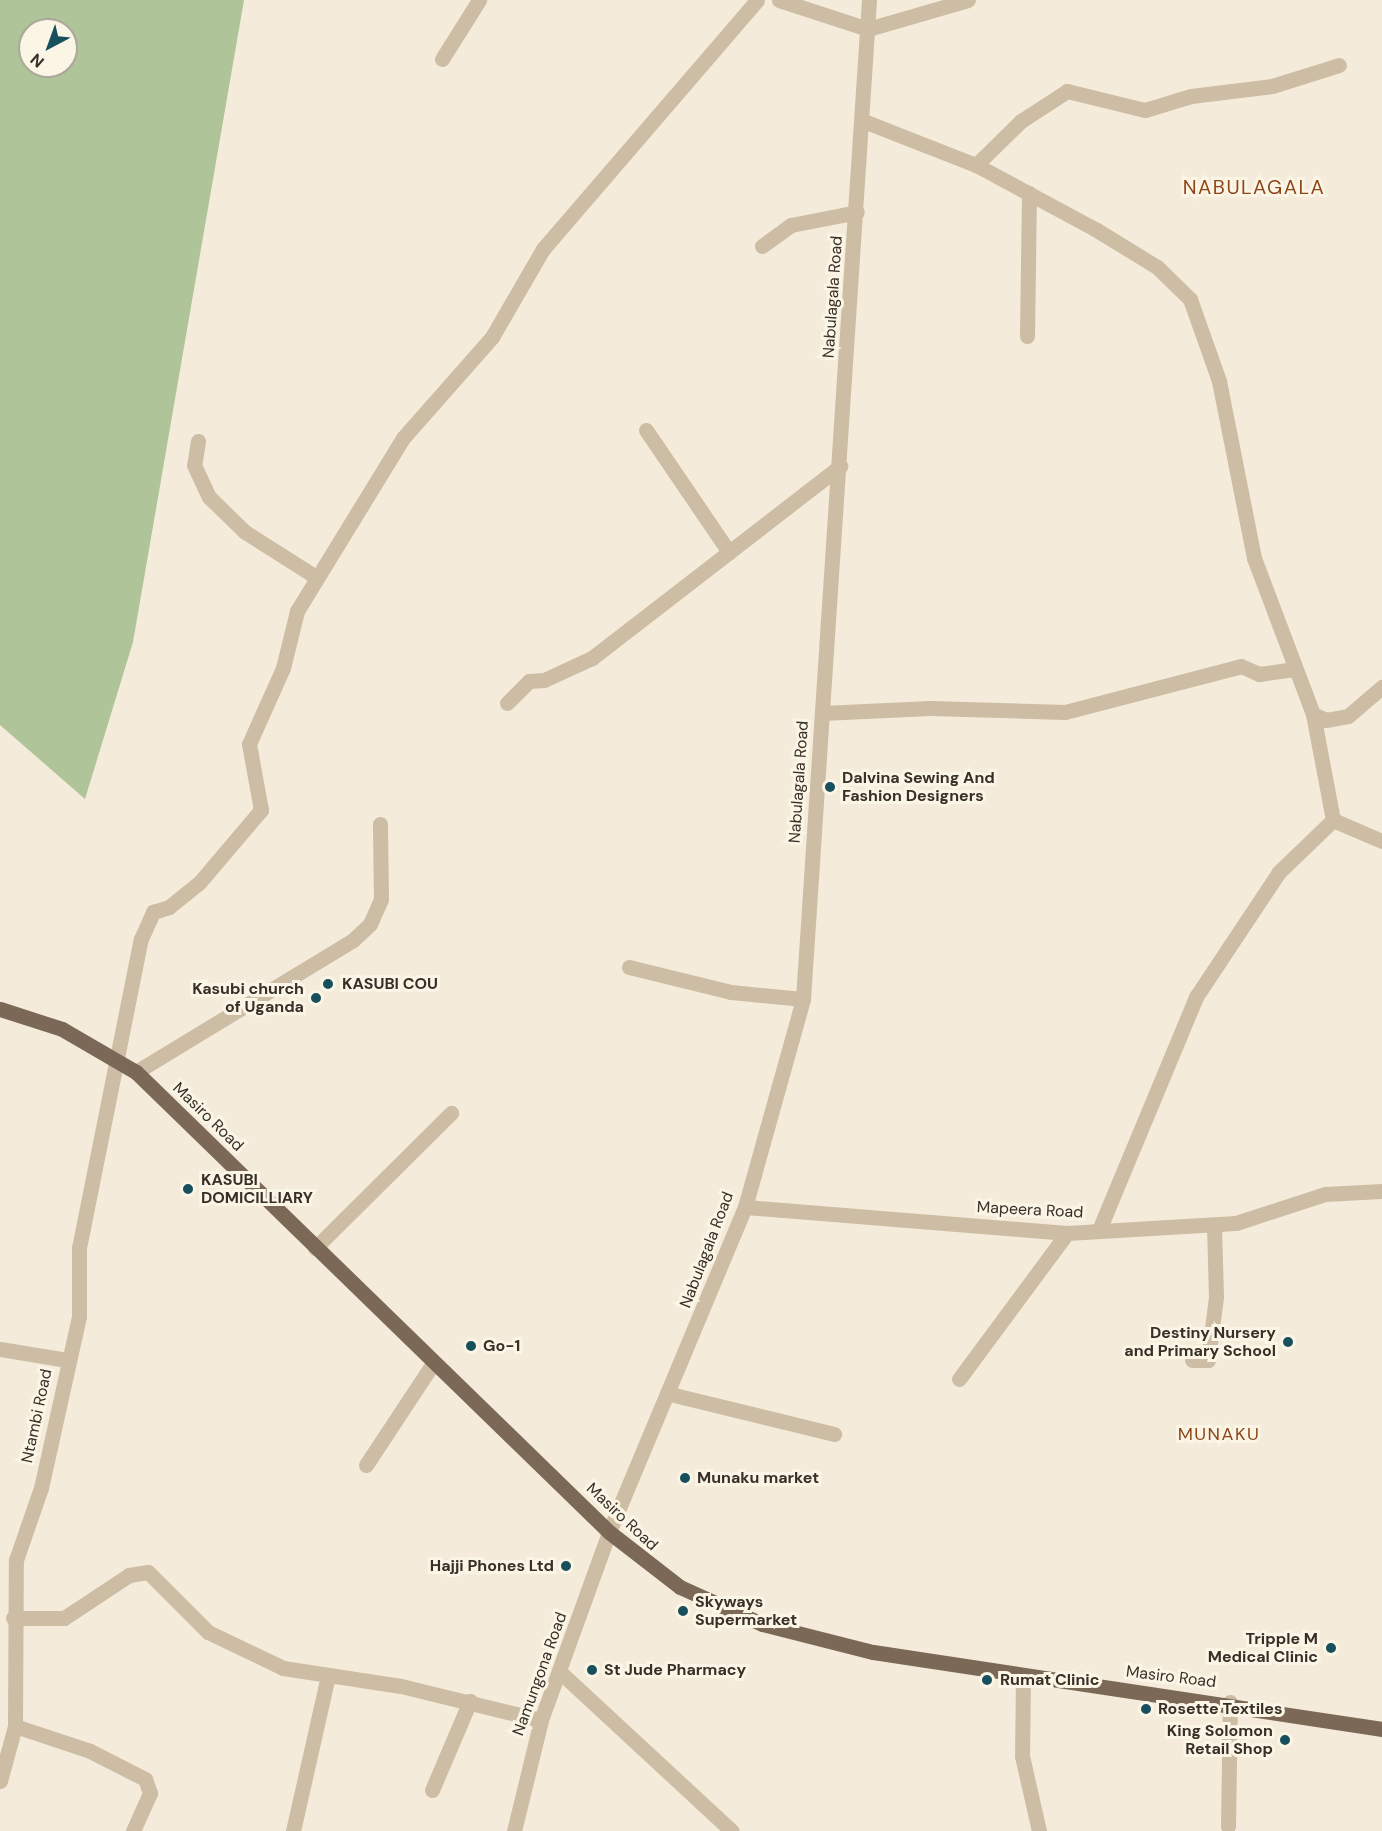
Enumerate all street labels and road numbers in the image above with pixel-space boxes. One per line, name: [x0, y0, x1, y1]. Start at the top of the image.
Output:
street label: Nabulagala Road: [819, 235, 847, 359]
street label: Nabulagala Road: [785, 720, 813, 844]
street label: Masiro Road: [169, 1079, 247, 1155]
street label: Nabulagala Road: [676, 1189, 738, 1311]
street label: Mapeera Road: [976, 1198, 1084, 1222]
street label: Ntambi Road: [18, 1367, 56, 1465]
street label: Masiro Road: [582, 1479, 662, 1555]
street label: Namungona Road: [509, 1610, 571, 1738]
street label: Masiro Road: [1125, 1662, 1217, 1692]

